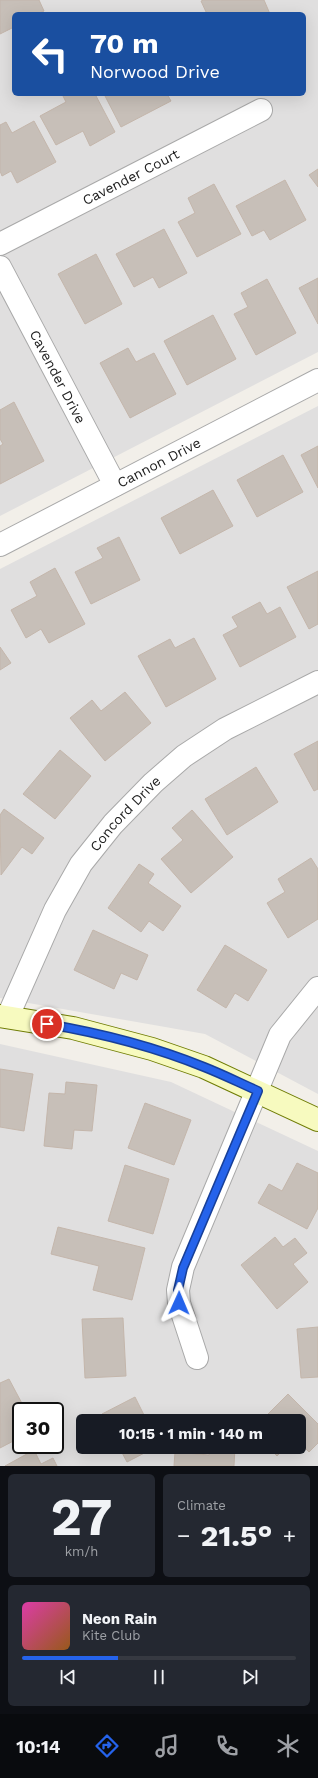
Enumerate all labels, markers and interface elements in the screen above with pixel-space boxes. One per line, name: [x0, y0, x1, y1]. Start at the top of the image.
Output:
text: 70 m: [90, 27, 159, 60]
icon: left: [24, 28, 76, 80]
text: Norwood Drive: [90, 61, 220, 82]
street label: Cavender Court: [80, 145, 182, 208]
street label: Cavender Drive: [27, 327, 89, 426]
street label: Cannon Drive: [115, 434, 203, 491]
street label: Concord Drive: [86, 772, 164, 854]
pin: [30, 1007, 64, 1041]
icon: arrive: [36, 1013, 58, 1035]
position arrow: [158, 1282, 200, 1324]
speed limit sign: 30: [12, 1402, 64, 1454]
text: 10:15 · 1 min · 140 m: [119, 1425, 263, 1443]
text: 27: [51, 1487, 112, 1548]
text: Climate: [177, 1498, 226, 1513]
text: 21.5°: [201, 1518, 272, 1553]
text: −: [177, 1523, 190, 1548]
text: +: [283, 1523, 296, 1548]
text: km/h: [65, 1544, 98, 1559]
text: Neon Rain: [82, 1610, 157, 1628]
text: Kite Club: [82, 1628, 140, 1643]
icon: previous: [57, 1666, 79, 1688]
icon: pause: [148, 1666, 170, 1688]
icon: next: [239, 1666, 261, 1688]
icon: directions: [93, 1732, 121, 1760]
icon: music: [153, 1732, 181, 1760]
icon: phone: [213, 1732, 241, 1760]
icon: climate: [274, 1732, 302, 1760]
text: 10:14: [16, 1736, 60, 1757]

